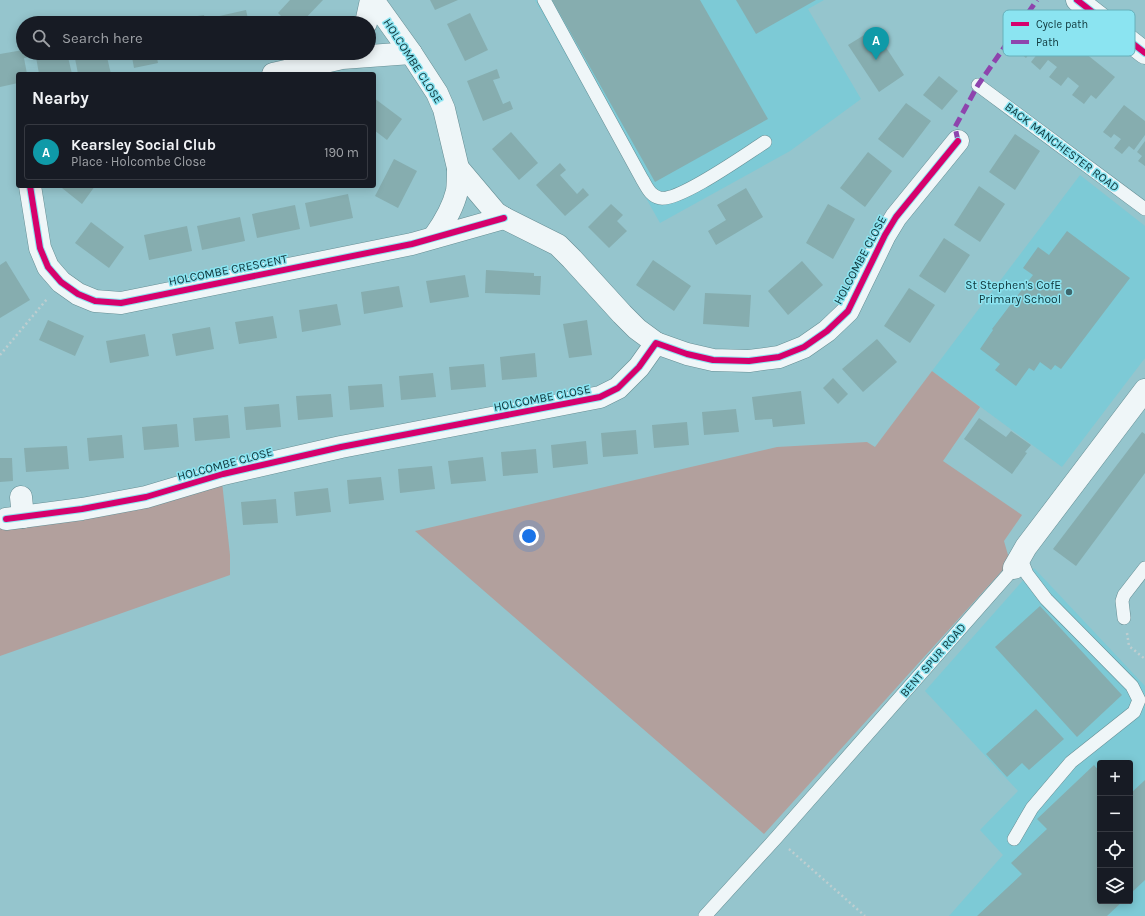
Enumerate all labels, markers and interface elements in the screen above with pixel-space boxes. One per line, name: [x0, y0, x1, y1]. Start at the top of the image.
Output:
legend: [1003, 10, 1135, 56]
search box: [16, 16, 376, 60]
street label: HOLCOMBE CLOSE: [380, 16, 446, 106]
text: Cycle path: [1036, 18, 1088, 31]
icon: search: [30, 27, 52, 49]
pin: A: [863, 27, 889, 60]
text: Search here: [62, 29, 143, 47]
text: Path: [1036, 36, 1059, 49]
text: Nearby: [32, 88, 89, 108]
street label: BACK MANCHESTER ROAD: [1002, 99, 1122, 195]
text: Kearsley Social Club: [71, 136, 216, 154]
text: A: [42, 145, 50, 160]
text: 190 m: [324, 145, 359, 160]
text: Place · Holcombe Close: [71, 154, 206, 169]
street label: HOLCOMBE CLOSE: [831, 213, 889, 307]
street label: HOLCOMBE CRESCENT: [167, 252, 289, 288]
place label: St Stephen's CofE Primary School: [965, 278, 1061, 306]
marker: St Stephen's CofE Primary School: [1064, 287, 1074, 297]
street label: HOLCOMBE CLOSE: [492, 382, 592, 414]
street label: HOLCOMBE CLOSE: [176, 445, 274, 483]
your location: [519, 526, 539, 546]
street label: BENT SPUR ROAD: [897, 620, 969, 700]
map controls: [1097, 760, 1133, 904]
button: +: [1097, 760, 1133, 796]
button: −: [1097, 796, 1133, 832]
button: locate: [1097, 832, 1133, 868]
button: layers: [1097, 868, 1133, 904]

